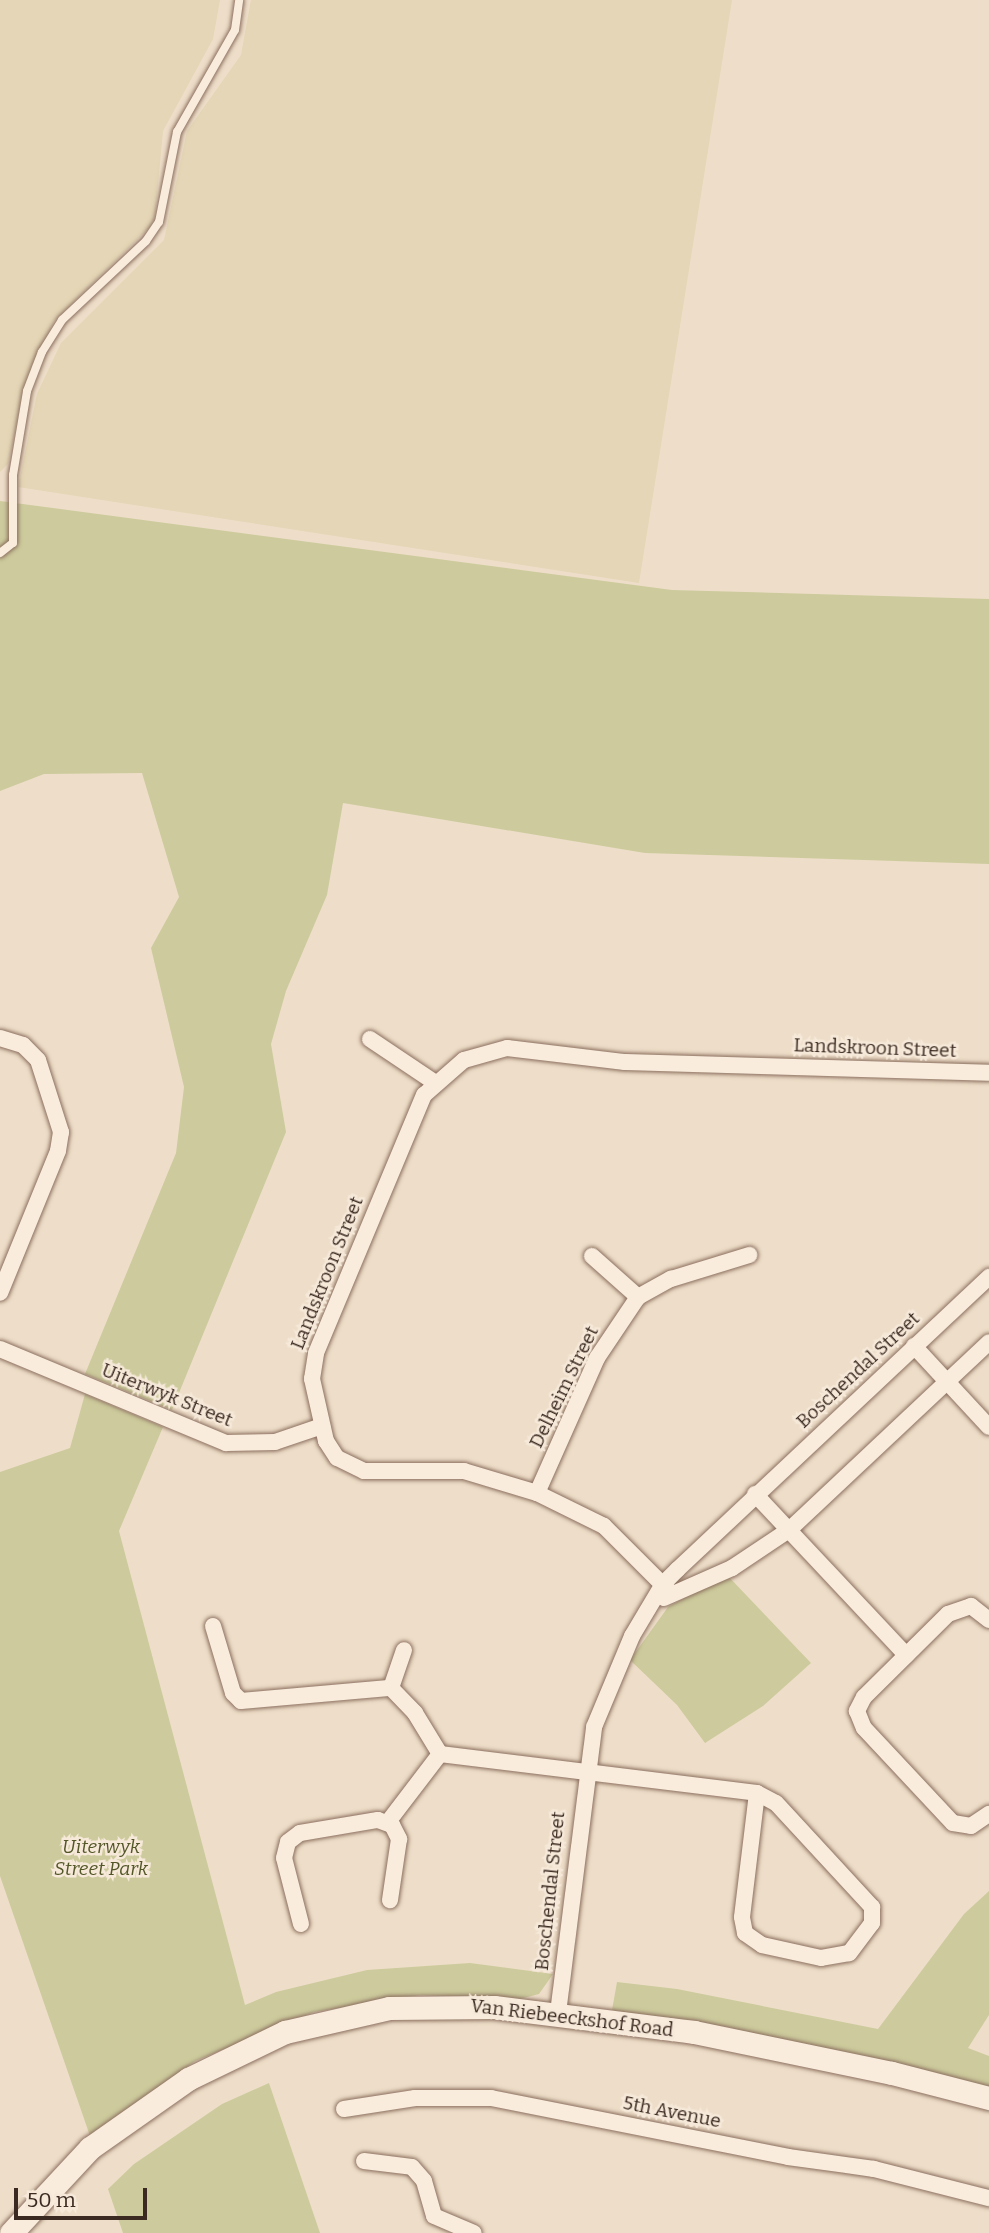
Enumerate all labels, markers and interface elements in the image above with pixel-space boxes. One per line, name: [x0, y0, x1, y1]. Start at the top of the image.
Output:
street label: Landskroon Street: [793, 1034, 957, 1062]
street label: Landskroon Street: [286, 1193, 368, 1353]
street label: Boschendal Street: [792, 1307, 924, 1433]
street label: Delheim Street: [525, 1322, 603, 1452]
street label: Uiterwyk Street: [98, 1358, 236, 1432]
street label: Boschendal Street: [530, 1810, 570, 1972]
park label: Uiterwyk Street Park: [54, 1836, 148, 1880]
street label: Van Riebeeckshof Road: [469, 1994, 675, 2042]
street label: 5th Avenue: [621, 2091, 723, 2133]
scale bar: [18, 2174, 150, 2218]
text: 50 m: [27, 2187, 76, 2213]

